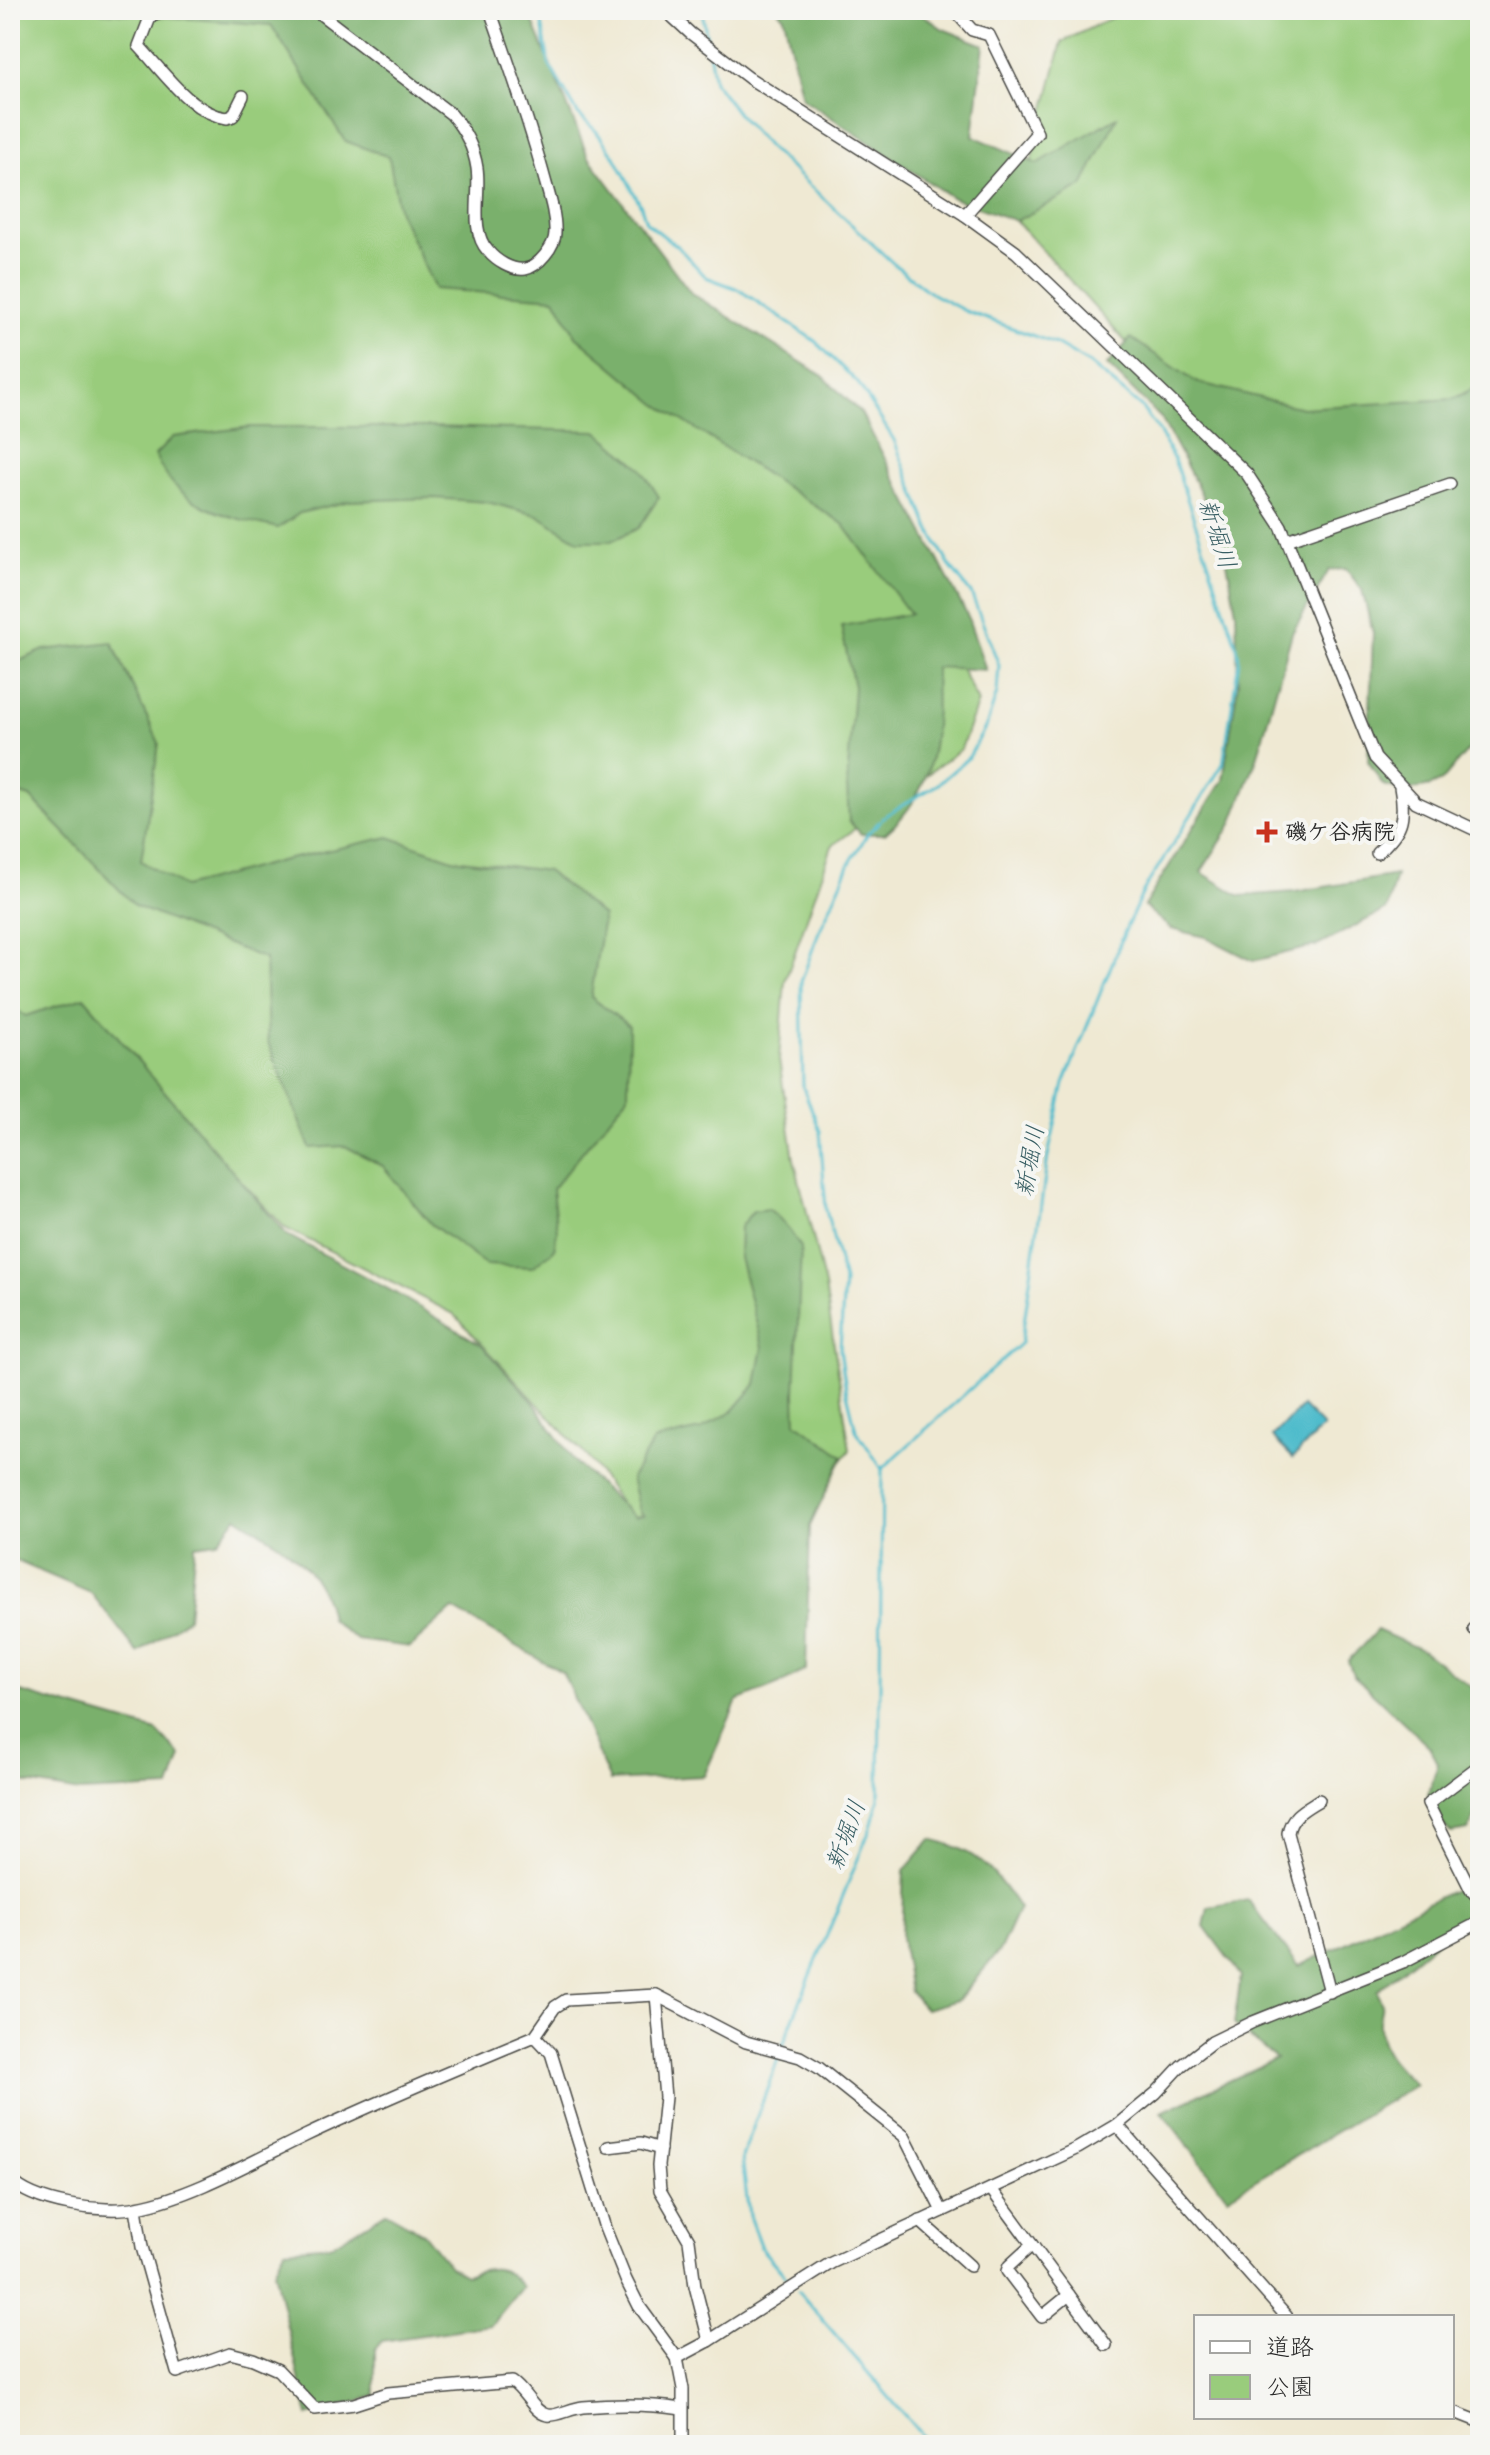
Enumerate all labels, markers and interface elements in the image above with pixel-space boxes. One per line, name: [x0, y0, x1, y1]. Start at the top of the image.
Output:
water label: 新堀川: [1192, 495, 1242, 573]
place label: 磯ケ谷病院: [1285, 818, 1395, 846]
marker: 磯ケ谷病院: [1256, 821, 1278, 843]
water label: 新堀川: [1009, 1123, 1051, 1199]
water label: 新堀川: [820, 1796, 872, 1874]
legend: [1194, 2315, 1454, 2419]
text: 道路: [1266, 2333, 1314, 2362]
text: 公園: [1266, 2373, 1314, 2402]

